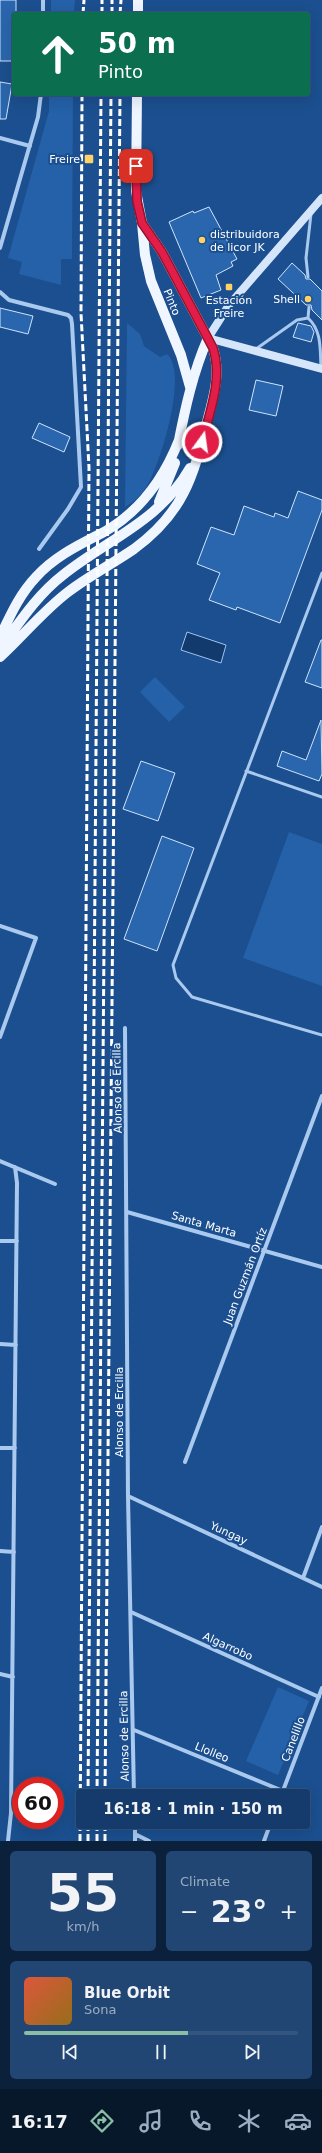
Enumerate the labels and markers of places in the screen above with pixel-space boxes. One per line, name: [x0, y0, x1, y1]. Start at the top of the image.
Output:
pin: [119, 149, 153, 183]
place label: Freire: [49, 153, 80, 166]
marker: Freire: [83, 153, 95, 165]
place label: distribuidora de licor JK: [210, 228, 280, 254]
marker: distribuidora de licor JK: [197, 235, 207, 245]
marker: Estación Freire: [224, 282, 234, 292]
place label: Shell: [273, 293, 300, 306]
place label: Estación Freire: [206, 294, 252, 320]
marker: Shell: [303, 294, 313, 304]

